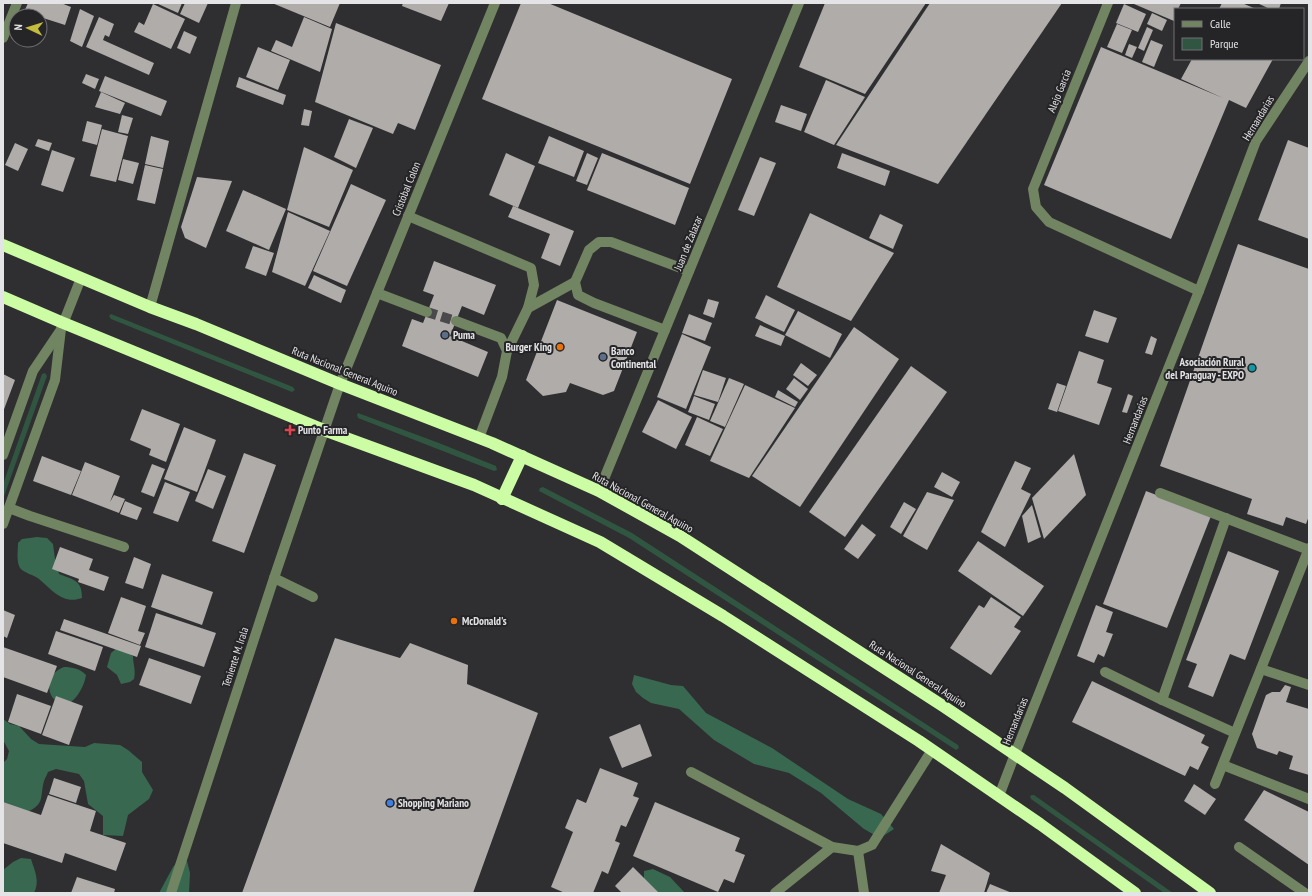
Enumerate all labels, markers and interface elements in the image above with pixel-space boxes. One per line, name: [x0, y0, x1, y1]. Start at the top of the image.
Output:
north arrow: [8, 8, 48, 48]
legend: [1174, 8, 1304, 60]
text: Calle: [1210, 16, 1231, 31]
text: N: [11, 24, 25, 31]
text: Parque: [1210, 36, 1239, 51]
street label: Alejo Garcia: [1044, 67, 1074, 115]
street label: Hernandarias: [1239, 93, 1277, 143]
street label: Cristóbal Colon: [389, 160, 423, 218]
street label: Juan de Zalazar: [670, 214, 705, 273]
place label: Puma: [453, 328, 475, 342]
marker: Puma: [440, 330, 450, 340]
place label: Burger King: [505, 340, 552, 354]
marker: Burger King: [555, 342, 565, 352]
street label: Ruta Nacional General Aquino: [290, 343, 400, 399]
place label: Banco Continental: [611, 344, 657, 371]
marker: Banco Continental: [598, 352, 608, 362]
place label: Asociación Rural del Paraguay - EXPO: [1165, 355, 1244, 382]
marker: Asociación Rural del Paraguay - EXPO: [1247, 363, 1257, 373]
street label: Hernandarias: [1119, 394, 1151, 446]
place label: Punto Farma: [298, 423, 348, 437]
marker: Punto Farma: [285, 425, 295, 435]
street label: Ruta Nacional General Aquino: [590, 468, 696, 536]
place label: McDonald's: [462, 614, 507, 628]
marker: McDonald's: [449, 616, 459, 626]
street label: Teniente M. Irala: [219, 625, 251, 689]
street label: Ruta Nacional General Aquino: [867, 637, 969, 711]
street label: Hernandarias: [999, 695, 1031, 747]
place label: Shopping Mariano: [398, 796, 469, 810]
marker: Shopping Mariano: [385, 798, 395, 808]

